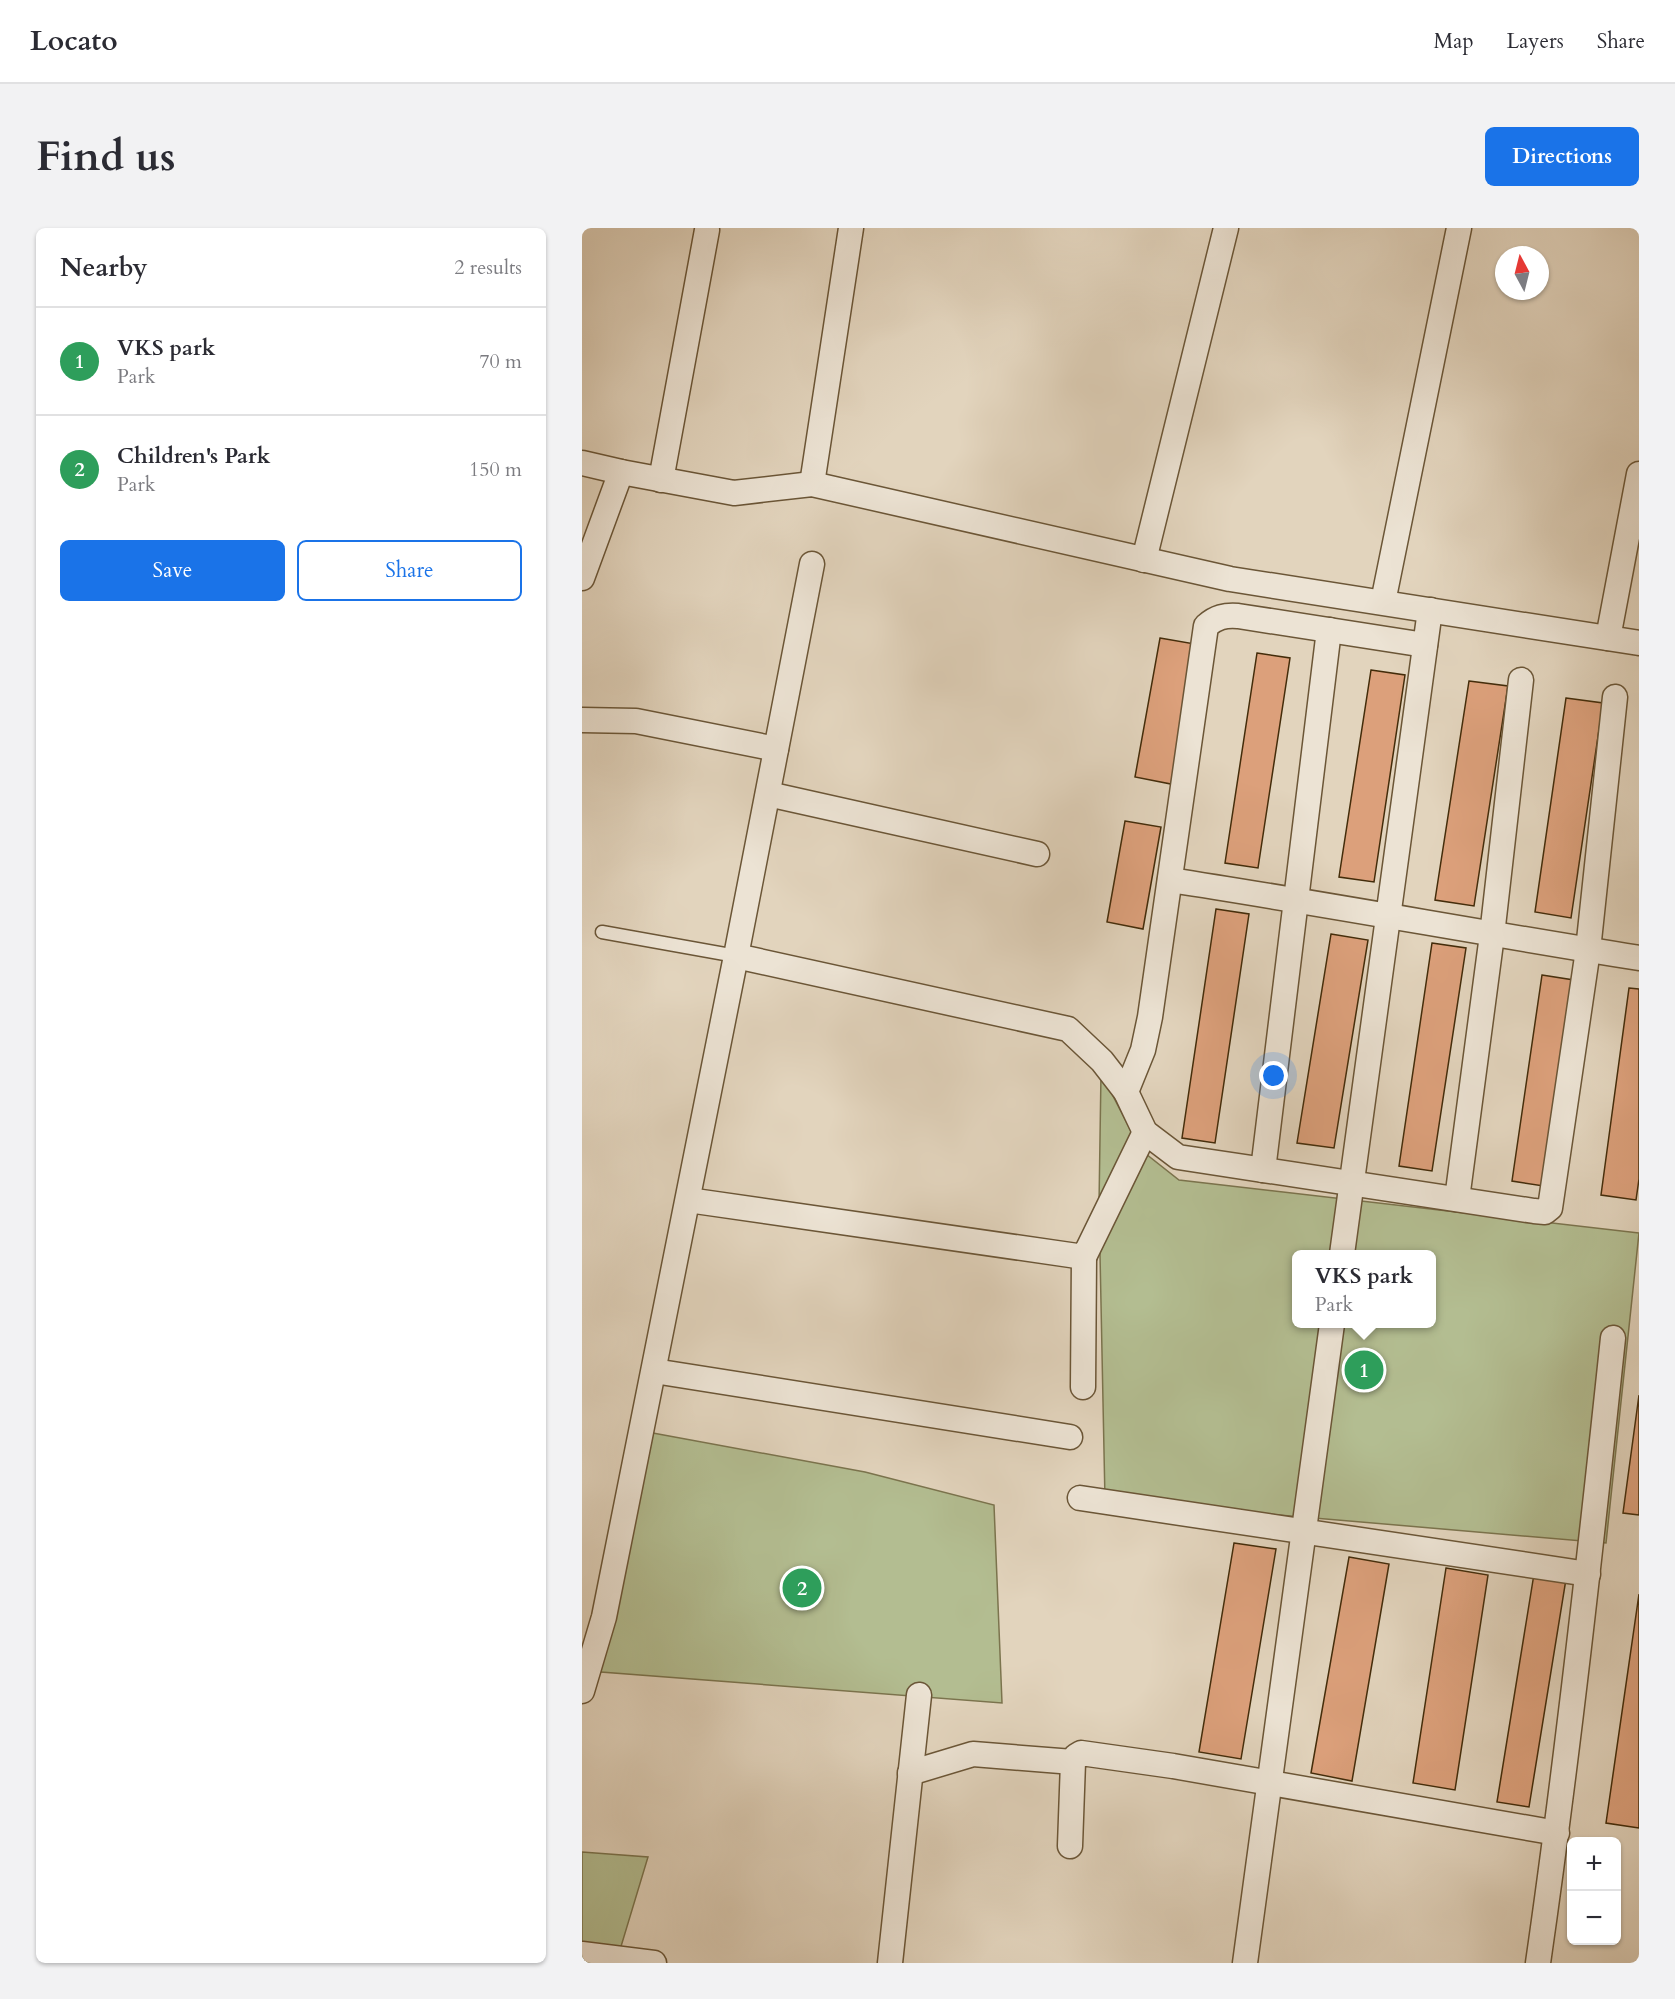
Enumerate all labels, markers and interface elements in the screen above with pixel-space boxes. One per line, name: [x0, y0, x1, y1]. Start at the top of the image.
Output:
text: Locato: [30, 22, 118, 60]
text: Map: [1434, 27, 1474, 56]
text: Layers: [1507, 27, 1564, 56]
text: Share: [1597, 27, 1645, 56]
button: Directions: [1485, 127, 1639, 186]
text: Find us: [36, 128, 176, 185]
north arrow: [1495, 246, 1549, 300]
text: Nearby: [60, 250, 148, 285]
text: 2 results: [454, 254, 522, 281]
text: VKS park: [117, 333, 216, 363]
text: 1: [74, 348, 85, 375]
text: 70 m: [479, 348, 522, 375]
text: Park: [117, 363, 155, 390]
text: Children's Park: [117, 441, 271, 471]
text: 2: [74, 456, 85, 483]
text: 150 m: [469, 456, 522, 483]
text: Park: [117, 471, 155, 498]
button: Save: [60, 540, 285, 601]
button: Share: [297, 540, 522, 601]
your location: [1259, 1061, 1288, 1090]
popup: [1292, 1250, 1436, 1328]
text: VKS park: [1315, 1261, 1413, 1291]
text: Park: [1315, 1291, 1353, 1318]
pin: 1: [1344, 1348, 1384, 1392]
pin: 2: [782, 1566, 822, 1610]
map controls: [1567, 1837, 1621, 1945]
button: +: [1567, 1837, 1621, 1891]
button: −: [1567, 1891, 1621, 1945]

